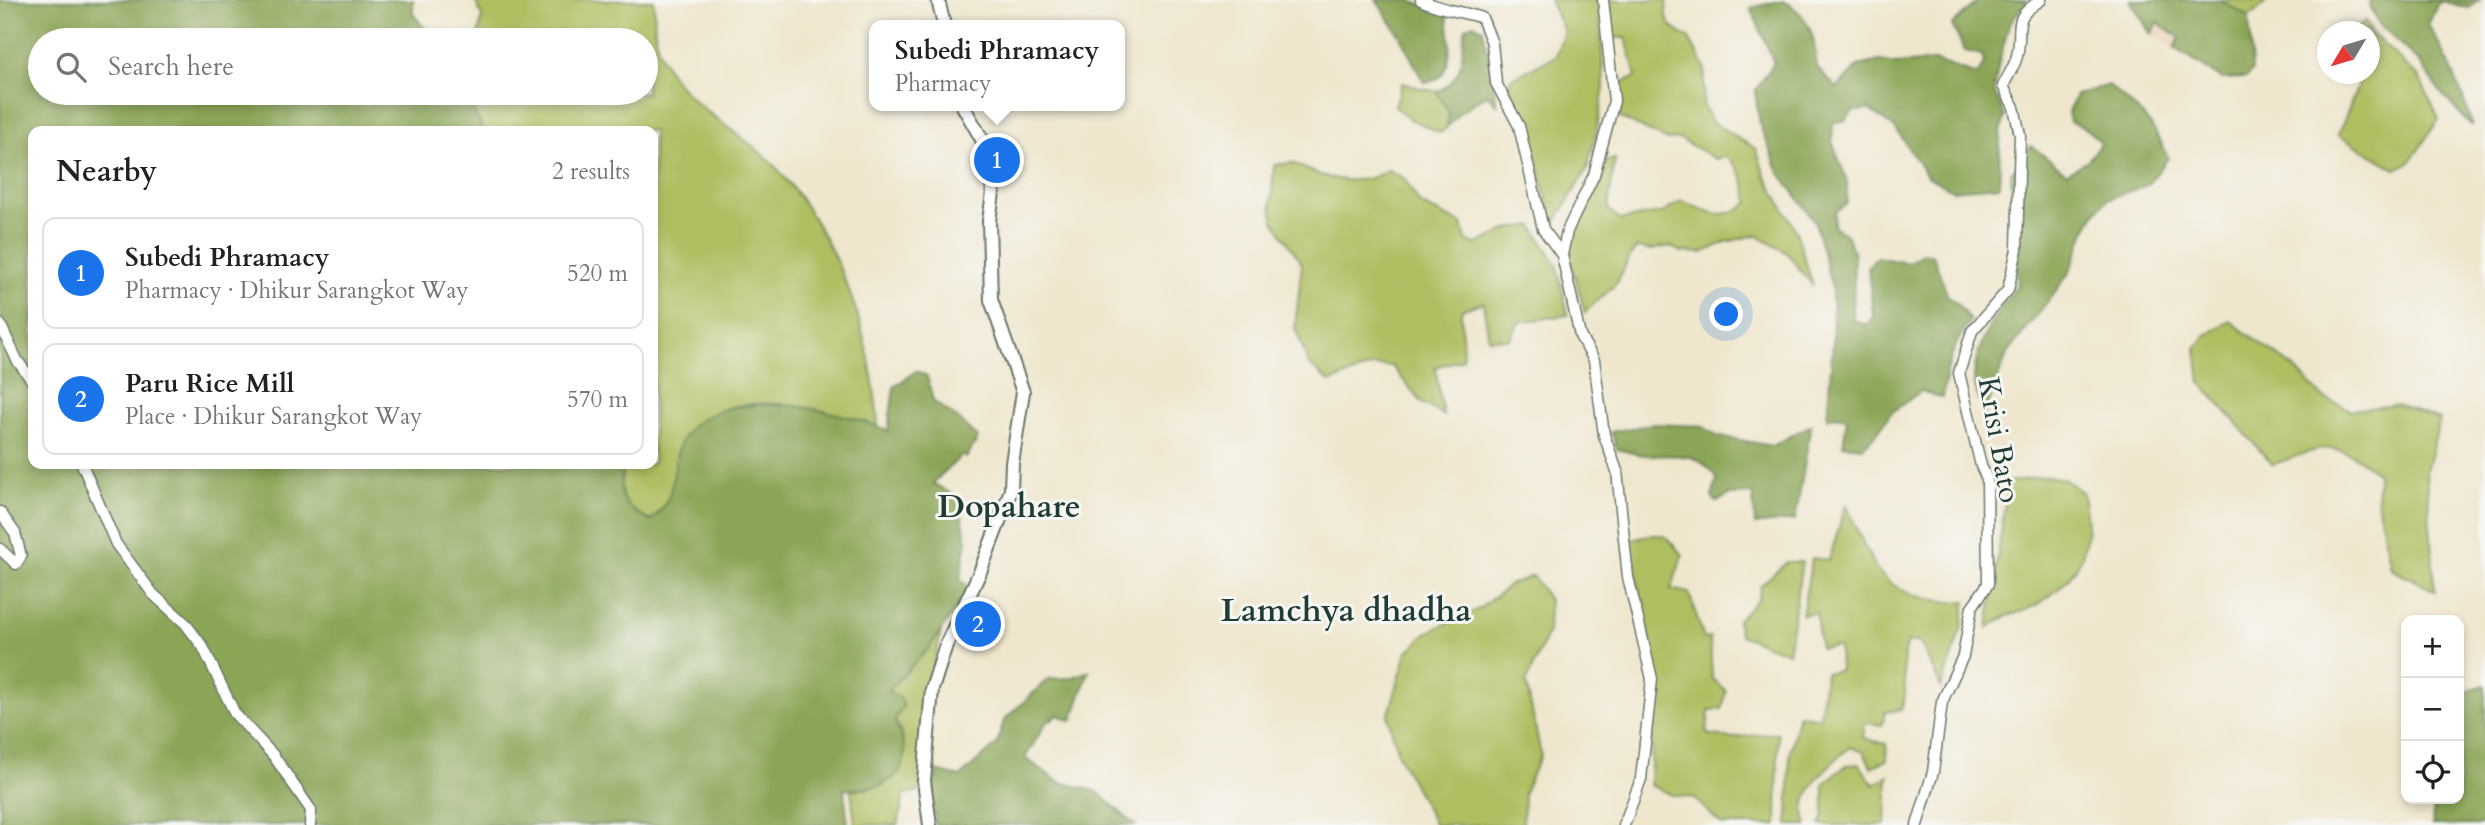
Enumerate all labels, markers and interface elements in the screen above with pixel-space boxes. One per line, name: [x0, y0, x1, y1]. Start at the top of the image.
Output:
popup: [869, 20, 1125, 111]
north arrow: [2317, 21, 2380, 84]
search box: [28, 28, 658, 105]
text: Subedi Phramacy: [895, 33, 1099, 68]
icon: search: [52, 48, 90, 86]
text: Search here: [108, 49, 234, 84]
text: Pharmacy: [895, 68, 991, 99]
pin: 1: [974, 134, 1020, 186]
text: Nearby: [56, 151, 157, 192]
text: 2 results: [552, 156, 630, 187]
text: Subedi Phramacy: [125, 240, 329, 275]
text: 1: [75, 258, 87, 289]
text: 520 m: [567, 258, 628, 289]
text: Pharmacy · Dhikur Sarangkot Way: [125, 275, 468, 306]
your location: [1709, 297, 1743, 331]
text: Paru Rice Mill: [125, 366, 294, 401]
street label: Krisi Bato: [1968, 374, 2030, 506]
text: 2: [75, 384, 87, 415]
text: 570 m: [567, 384, 628, 415]
text: Place · Dhikur Sarangkot Way: [125, 401, 422, 432]
district label: Dopahare: [938, 485, 1080, 529]
district label: Lamchya dhadha: [1221, 589, 1471, 633]
pin: 2: [955, 598, 1001, 650]
map controls: [2401, 615, 2464, 804]
button: +: [2401, 615, 2464, 678]
button: −: [2401, 678, 2464, 741]
button: locate: [2401, 741, 2464, 804]

